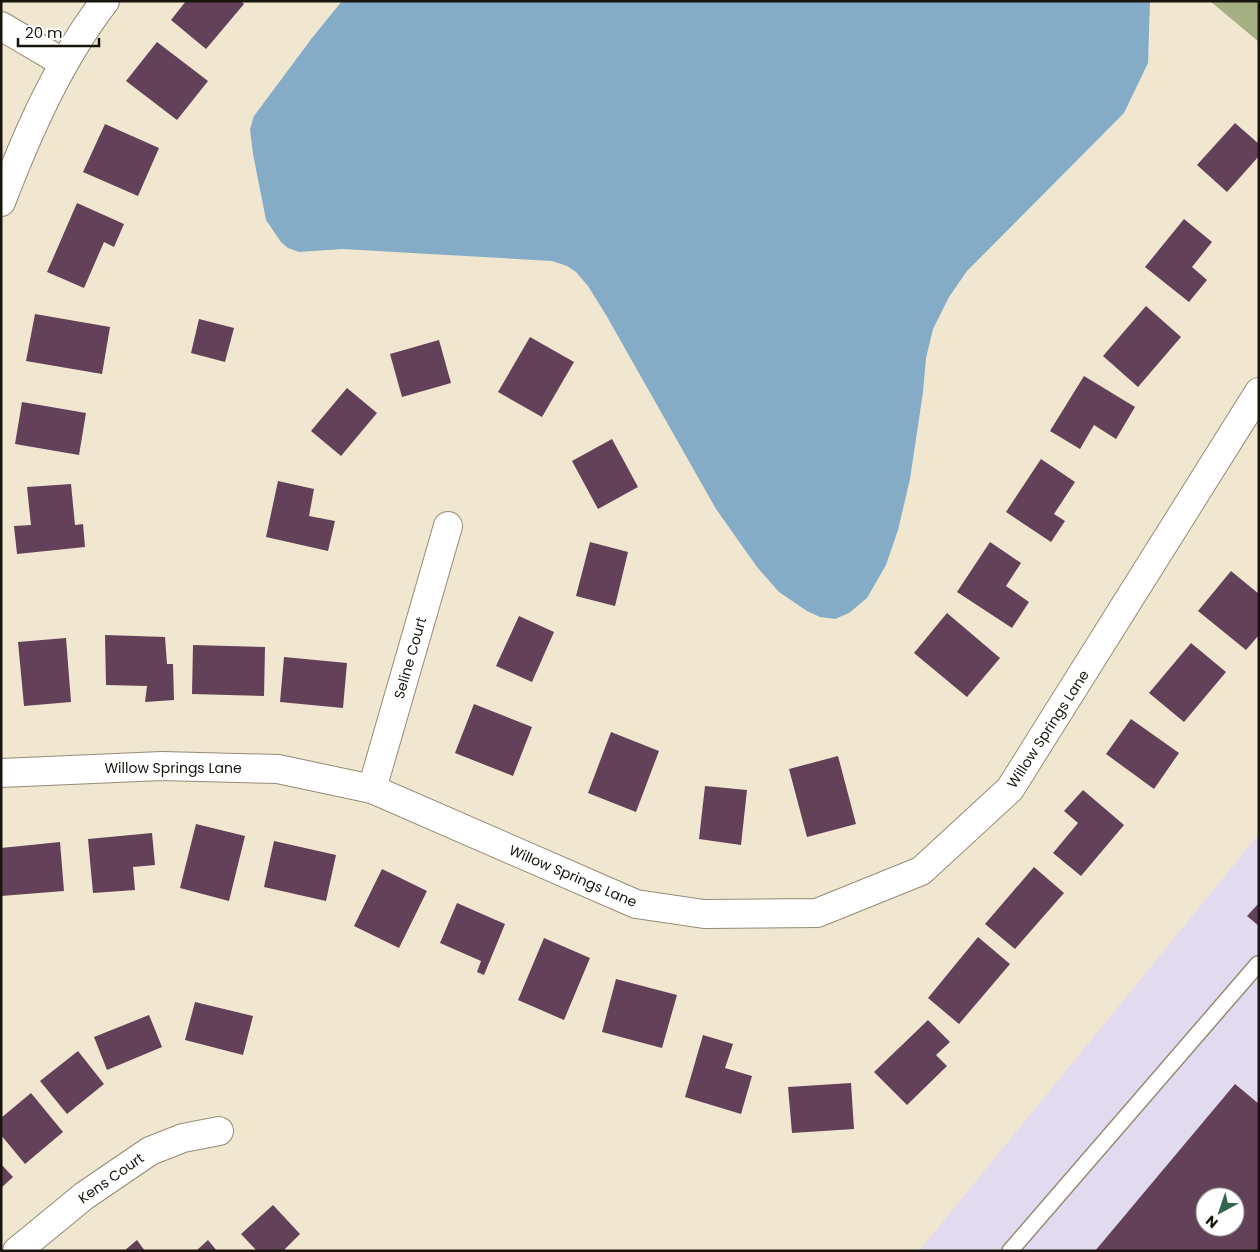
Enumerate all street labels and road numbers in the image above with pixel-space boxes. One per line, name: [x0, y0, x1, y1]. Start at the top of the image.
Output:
street label: Seline Court: [389, 615, 431, 701]
street label: Willow Springs Lane: [1002, 666, 1094, 792]
street label: Willow Springs Lane: [104, 758, 242, 778]
street label: Willow Springs Lane: [506, 840, 640, 912]
street label: Kens Court: [74, 1148, 148, 1208]

